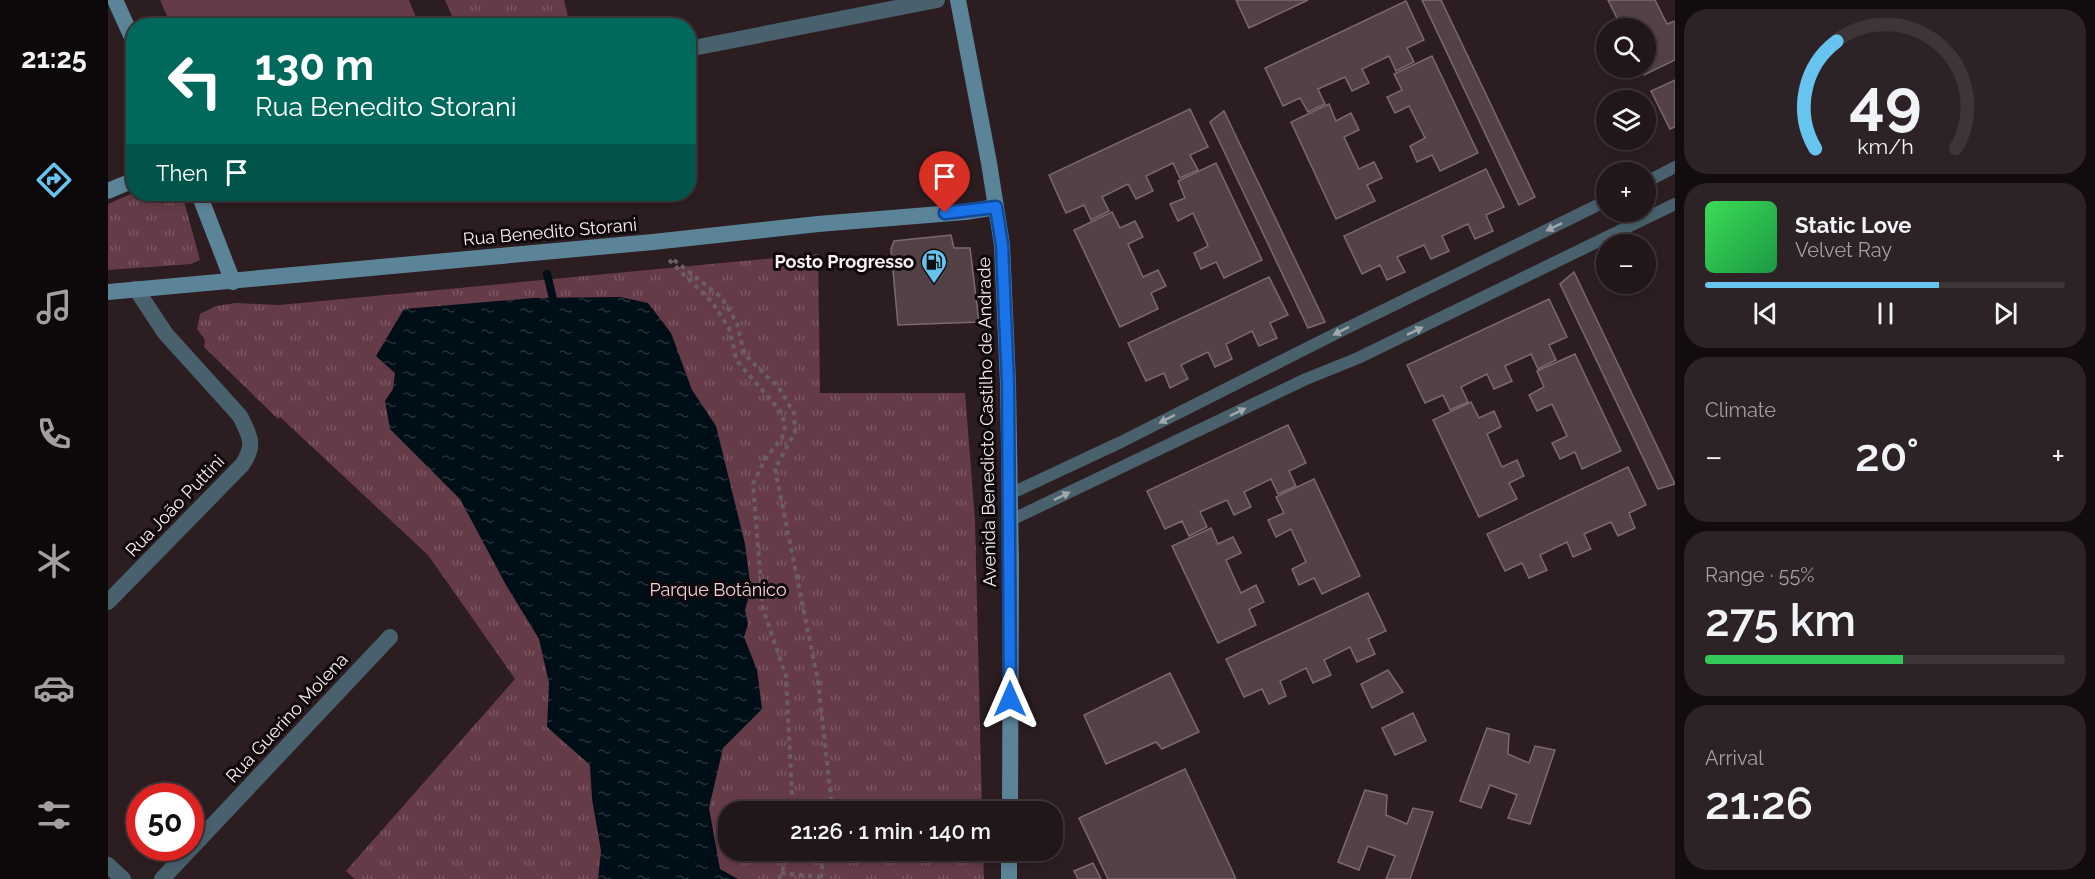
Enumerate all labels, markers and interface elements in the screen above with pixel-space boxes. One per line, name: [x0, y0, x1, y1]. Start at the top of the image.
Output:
map controls: [1596, 18, 1656, 294]
button: search: [1596, 18, 1656, 78]
text: 130 m: [255, 41, 374, 90]
icon: left: [156, 42, 234, 120]
text: 21:25: [21, 43, 87, 74]
text: 49: [1849, 64, 1921, 138]
button: layers: [1596, 90, 1656, 150]
text: Rua Benedito Storani: [255, 91, 517, 122]
text: km/h: [1857, 134, 1913, 159]
pin: [919, 151, 970, 213]
icon: arrive: [220, 156, 253, 189]
icon: directions: [33, 159, 75, 201]
text: Then: [156, 160, 208, 186]
icon: arrive: [928, 160, 961, 193]
button: +: [1596, 162, 1656, 222]
text: Static Love: [1795, 212, 1912, 238]
street label: Rua Benedito Storani: [462, 213, 638, 250]
one-way arrow: [1545, 221, 1563, 231]
button: −: [1596, 234, 1656, 294]
text: Velvet Ray: [1795, 238, 1892, 262]
fuel station icon: Posto Progresso: [919, 247, 949, 285]
place label: Posto Progresso: [775, 251, 914, 272]
street label: Avenida Benedicto Castilho de Andrade: [973, 256, 1000, 587]
icon: music: [33, 286, 75, 328]
icon: previous: [1749, 297, 1782, 330]
icon: pause: [1869, 297, 1902, 330]
icon: next: [1989, 297, 2022, 330]
one-way arrow: [1333, 326, 1350, 336]
one-way arrow: [1407, 326, 1424, 335]
text: Climate: [1705, 398, 1776, 422]
one-way arrow: [1229, 407, 1247, 417]
icon: phone: [33, 413, 75, 455]
one-way arrow: [1159, 414, 1176, 424]
text: 20°: [1855, 429, 1919, 482]
text: −: [1705, 437, 1723, 476]
text: +: [2051, 437, 2065, 476]
street label: Rua João Puttini: [121, 451, 228, 561]
one-way arrow: [1054, 491, 1071, 500]
icon: climate: [33, 540, 75, 582]
text: Range · 55%: [1705, 563, 1815, 587]
park label: Parque Botânico: [649, 579, 787, 600]
text: 275 km: [1705, 594, 1856, 647]
street label: Rua Guerino Molena: [221, 649, 352, 787]
icon: car: [33, 667, 75, 709]
position arrow: [978, 667, 1042, 731]
text: Arrival: [1705, 746, 1764, 770]
text: 21:26: [1705, 777, 1813, 830]
speed limit sign: 50: [126, 783, 204, 861]
icon: filters: [33, 794, 75, 836]
text: 21:26 · 1 min · 140 m: [790, 818, 991, 844]

